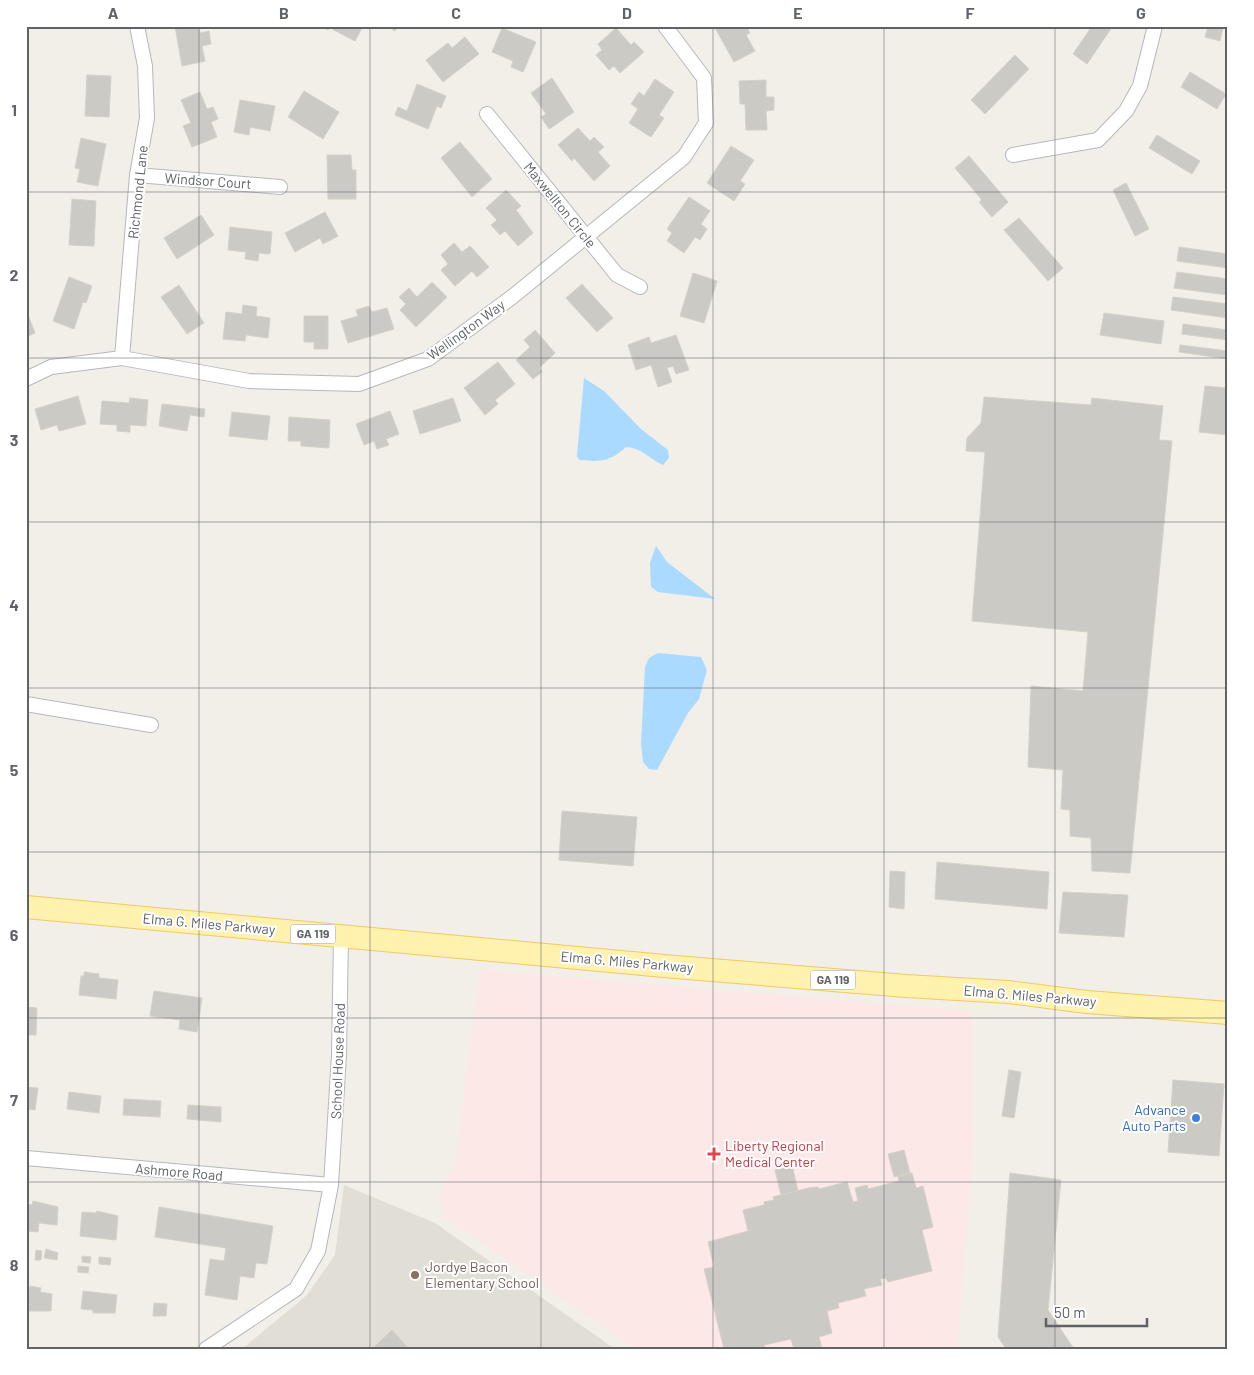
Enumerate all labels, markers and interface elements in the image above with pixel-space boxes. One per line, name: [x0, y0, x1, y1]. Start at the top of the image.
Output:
text: A: [108, 3, 119, 22]
text: B: [279, 3, 289, 22]
text: C: [451, 3, 461, 22]
text: D: [622, 3, 632, 22]
text: E: [793, 3, 803, 22]
text: F: [966, 3, 975, 22]
text: G: [1136, 3, 1146, 22]
text: 1: [11, 100, 17, 119]
street label: Richmond Lane: [124, 144, 151, 240]
street label: Maxwellton Circle: [521, 158, 600, 251]
street label: Windsor Court: [164, 169, 252, 192]
text: 2: [10, 265, 19, 284]
street label: Wellington Way: [423, 295, 508, 364]
text: 3: [10, 430, 18, 449]
text: 4: [9, 595, 19, 614]
text: 5: [10, 760, 19, 779]
street label: Elma G. Miles Parkway: [142, 909, 277, 938]
road number: GA 119: [290, 924, 336, 944]
text: 6: [10, 925, 19, 944]
street label: Elma G. Miles Parkway: [560, 947, 695, 976]
road number: GA 119: [810, 970, 856, 990]
street label: Elma G. Miles Parkway: [963, 981, 1098, 1010]
street label: School House Road: [327, 1003, 348, 1119]
text: 7: [10, 1090, 18, 1109]
place label: Advance Auto Parts: [1122, 1101, 1186, 1134]
marker: Advance Auto Parts: [1190, 1112, 1202, 1124]
place label: Liberty Regional Medical Center: [725, 1137, 824, 1170]
marker: Liberty Regional Medical Center: [707, 1147, 721, 1161]
street label: Ashmore Road: [134, 1159, 224, 1184]
text: 8: [10, 1255, 19, 1274]
place label: Jordye Bacon Elementary School: [425, 1258, 539, 1291]
marker: Jordye Bacon Elementary School: [409, 1269, 421, 1281]
scale bar: [1046, 1295, 1148, 1327]
text: 50 m: [1054, 1303, 1086, 1321]

